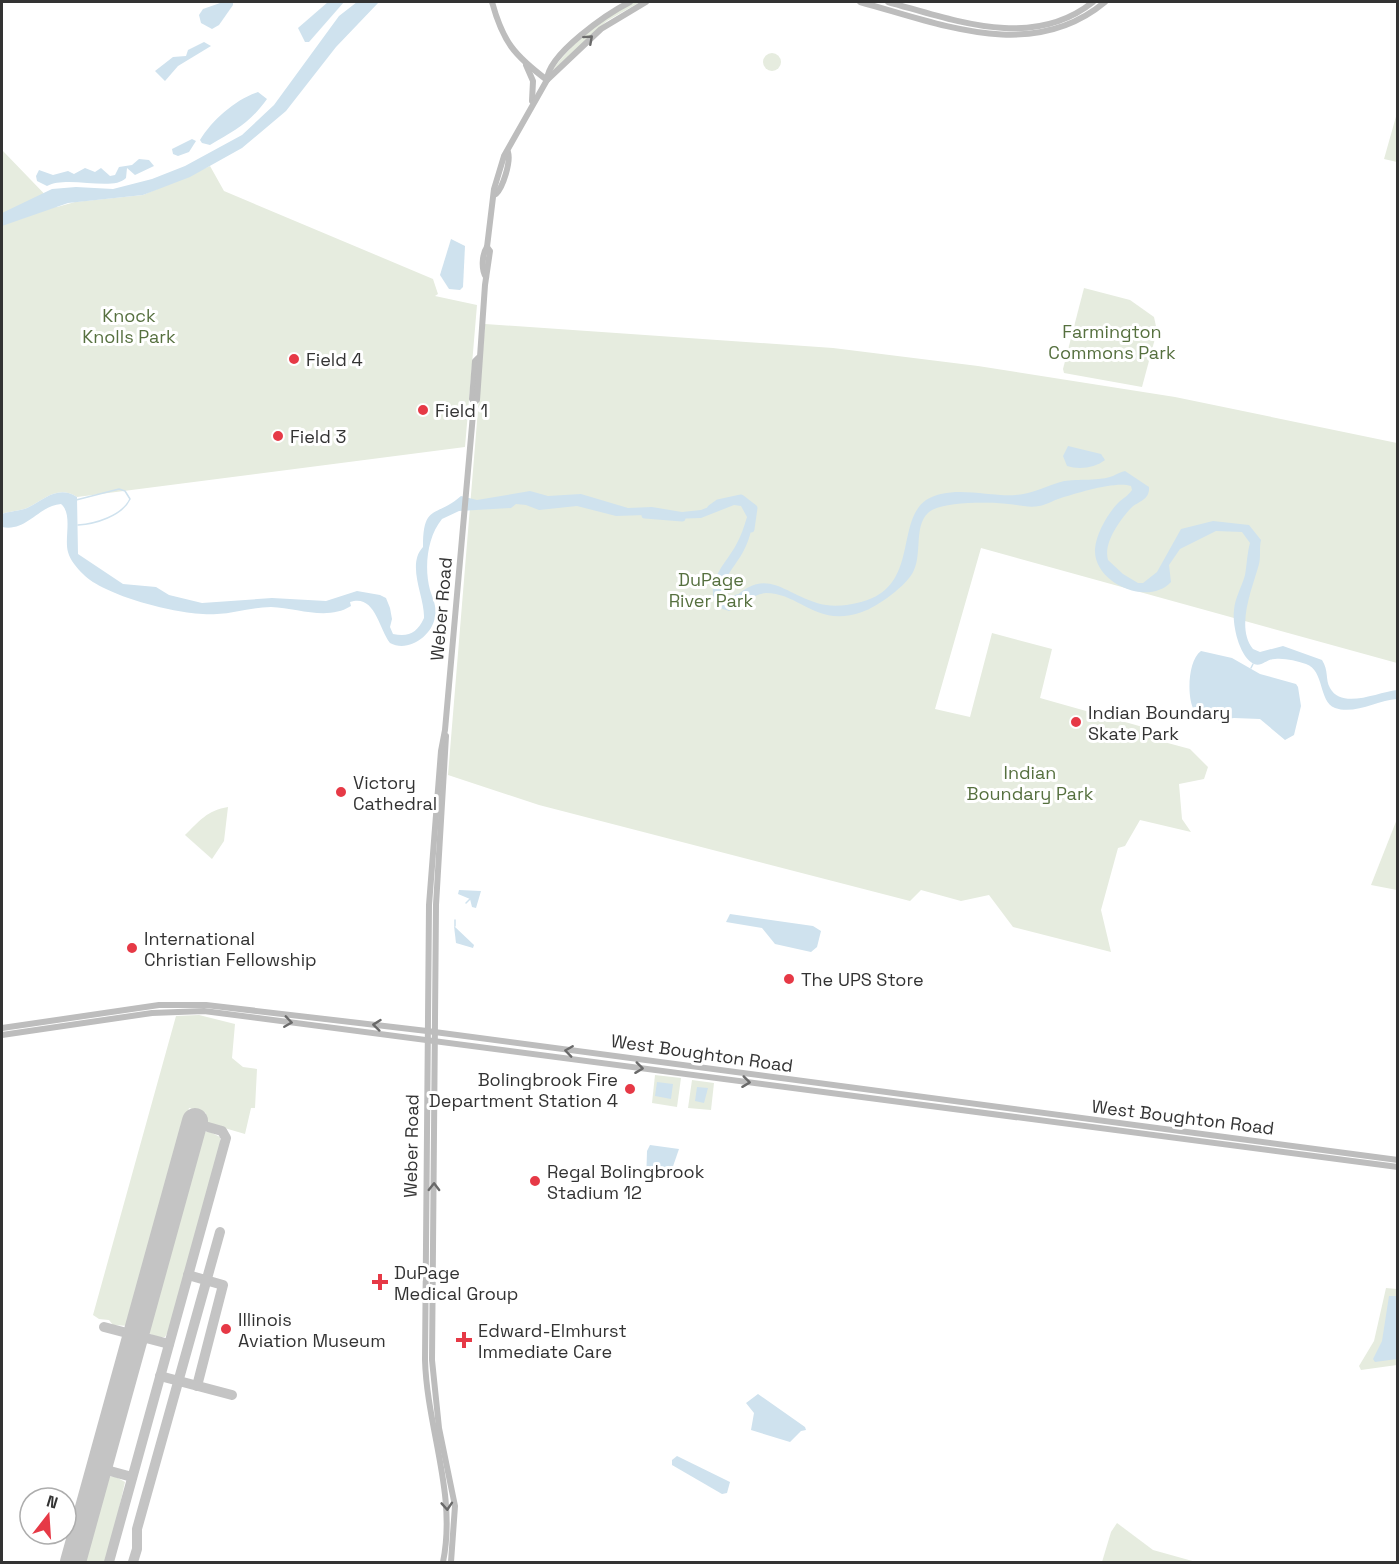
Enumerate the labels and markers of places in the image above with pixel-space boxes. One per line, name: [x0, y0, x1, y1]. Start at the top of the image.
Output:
place label: Field 4: [306, 348, 363, 371]
marker: Field 4: [287, 352, 301, 366]
place label: Field 1: [435, 399, 488, 422]
marker: Field 1: [416, 403, 430, 417]
place label: Field 3: [290, 425, 346, 448]
marker: Field 3: [271, 429, 285, 443]
place label: Indian Boundary Skate Park: [1088, 701, 1230, 745]
marker: Indian Boundary Skate Park: [1069, 715, 1083, 729]
place label: Victory Cathedral: [353, 771, 437, 815]
marker: Victory Cathedral: [334, 785, 348, 799]
place label: International Christian Fellowship: [144, 927, 317, 971]
marker: International Christian Fellowship: [125, 941, 139, 955]
place label: The UPS Store: [801, 968, 924, 991]
marker: The UPS Store: [782, 972, 796, 986]
place label: Bolingbrook Fire Department Station 4: [429, 1068, 618, 1112]
marker: Bolingbrook Fire Department Station 4: [623, 1082, 637, 1096]
place label: Regal Bolingbrook Stadium 12: [547, 1160, 705, 1204]
marker: Regal Bolingbrook Stadium 12: [528, 1174, 542, 1188]
place label: DuPage Medical Group: [394, 1261, 518, 1305]
marker: DuPage Medical Group: [371, 1273, 389, 1291]
place label: Illinois Aviation Museum: [238, 1308, 386, 1352]
place label: Edward-Elmhurst Immediate Care: [478, 1319, 627, 1363]
marker: Illinois Aviation Museum: [219, 1322, 233, 1336]
marker: Edward-Elmhurst Immediate Care: [455, 1331, 473, 1349]

